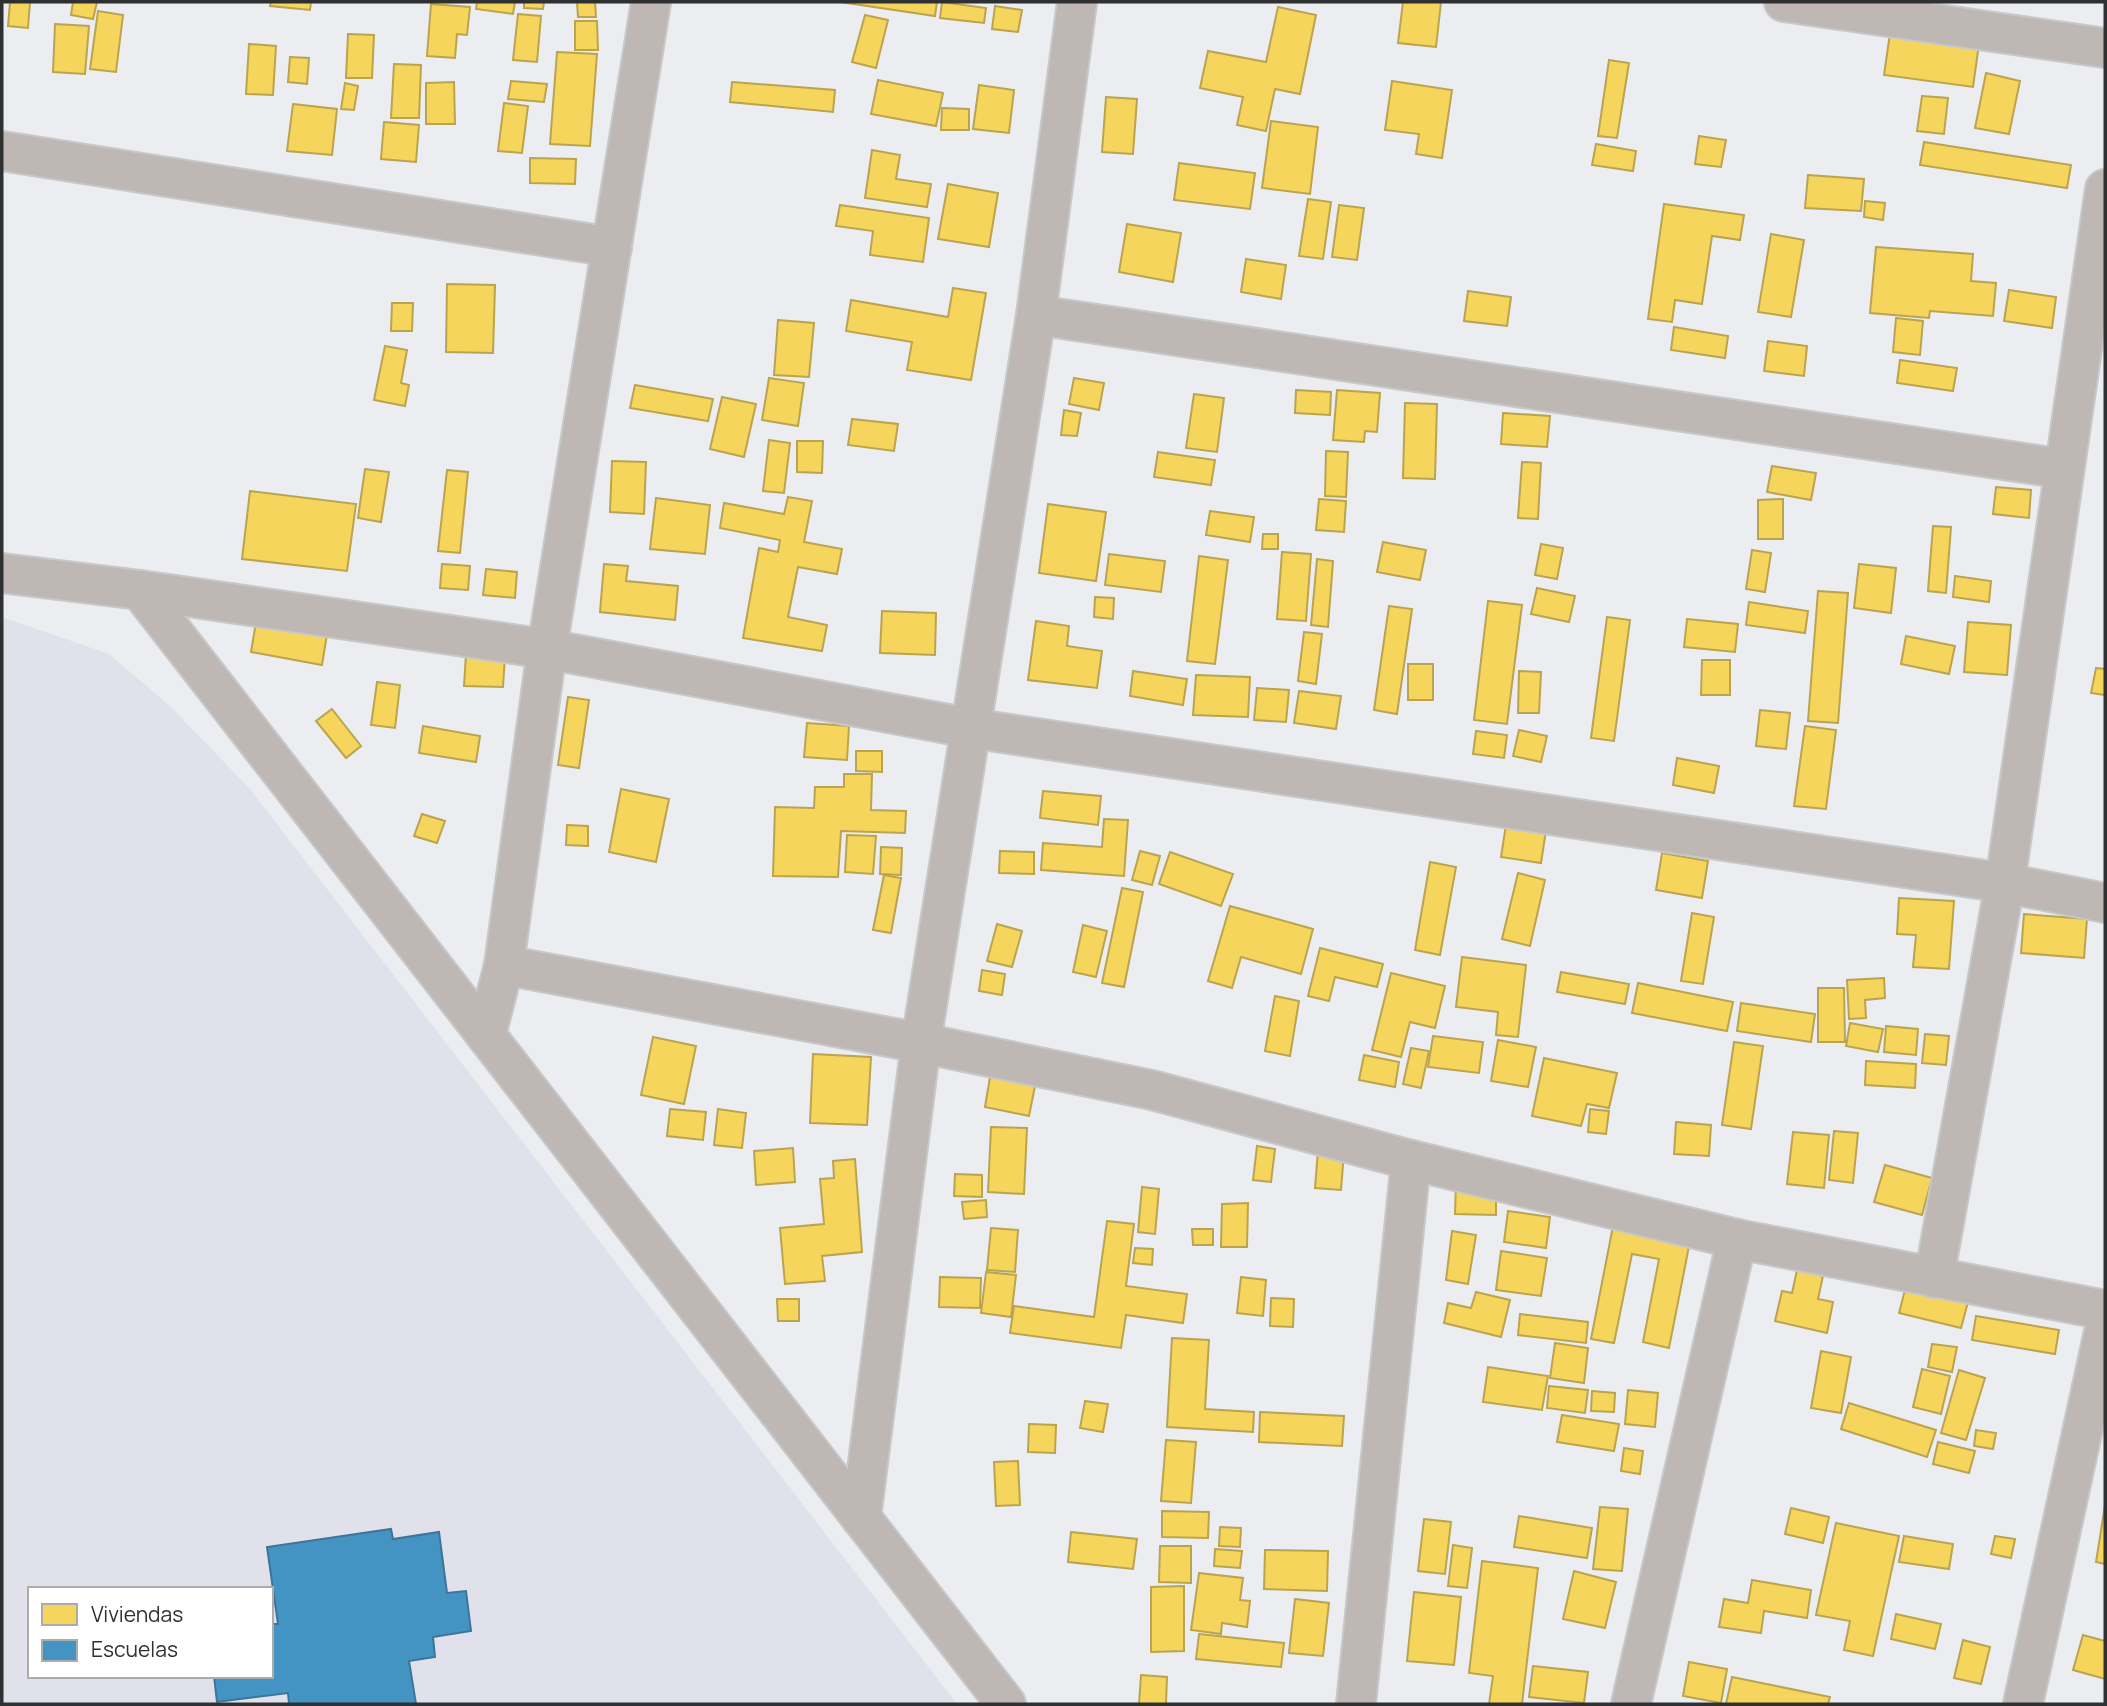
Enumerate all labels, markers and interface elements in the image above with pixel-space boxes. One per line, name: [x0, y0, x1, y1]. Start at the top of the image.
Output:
legend: [28, 1587, 273, 1678]
text: Viviendas: [91, 1600, 183, 1628]
text: Escuelas: [91, 1635, 178, 1663]

